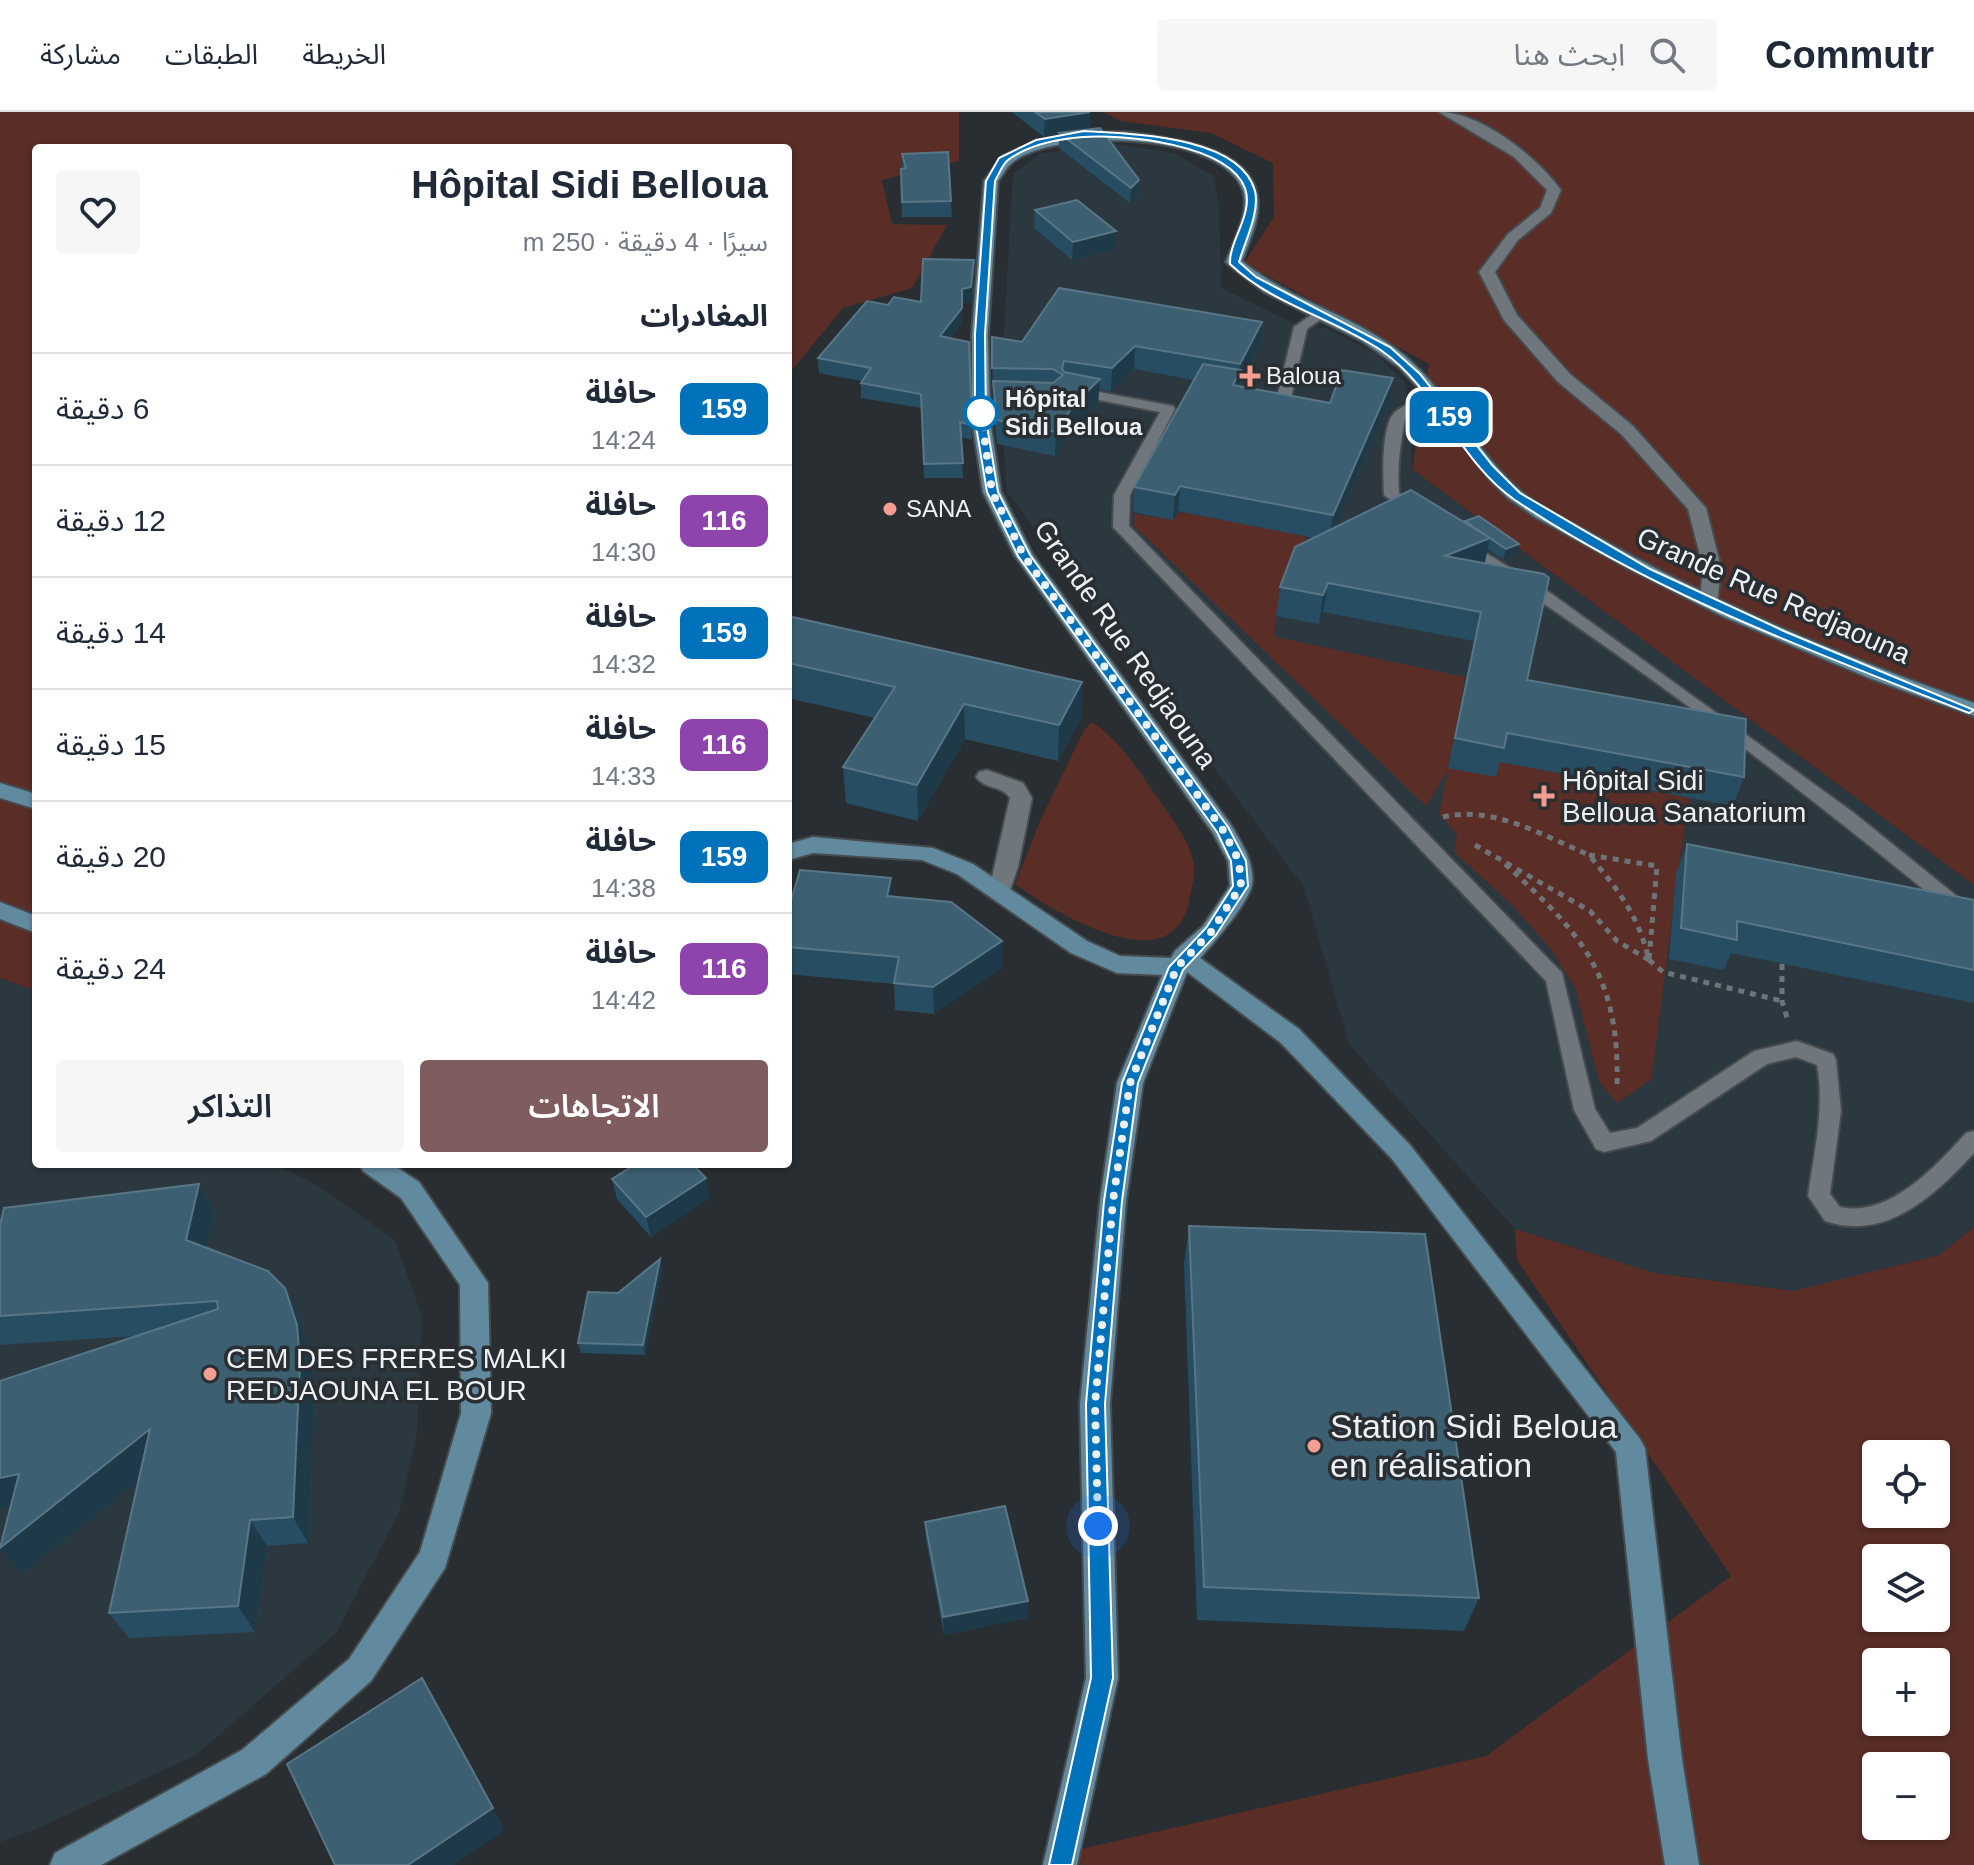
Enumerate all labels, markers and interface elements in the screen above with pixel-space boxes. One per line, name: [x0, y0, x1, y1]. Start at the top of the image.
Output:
search box: [1157, 19, 1717, 91]
icon: search: [1645, 33, 1689, 77]
text: Commutr: [1765, 34, 1934, 76]
text: ابحث هنا: [1513, 38, 1625, 71]
text: مشاركة: [40, 39, 121, 70]
text: الطبقات: [165, 39, 258, 70]
text: الخريطة: [302, 39, 386, 70]
text: Hôpital Sidi Belloua: [411, 164, 768, 206]
button: heart: [56, 170, 140, 254]
text: سيرًا · 4 دقيقة · 250 m: [523, 227, 768, 257]
text: المغادرات: [640, 299, 768, 332]
place label: Baloua: [1266, 362, 1341, 389]
marker: Baloua: [1241, 367, 1259, 385]
text: حافلة: [585, 376, 656, 409]
place label: Hôpital Sidi Belloua: [1005, 385, 1143, 440]
line badge: 159: [1403, 391, 1495, 443]
text: 6 دقيقة: [56, 392, 149, 425]
text: 159: [701, 393, 747, 424]
marker: Hôpital Sidi Belloua: [964, 396, 998, 430]
text: 159: [1426, 401, 1472, 432]
text: 14:24: [591, 425, 656, 455]
text: حافلة: [585, 488, 656, 521]
place label: SANA: [906, 495, 971, 522]
marker: SANA: [881, 500, 899, 518]
text: 12 دقيقة: [56, 504, 166, 537]
text: 116: [701, 505, 747, 536]
street label: Grande Rue Redjaouna: [1028, 514, 1223, 775]
street label: Grande Rue Redjaouna: [1632, 521, 1916, 670]
text: 14:30: [591, 537, 656, 567]
text: حافلة: [585, 600, 656, 633]
text: 14 دقيقة: [56, 616, 166, 649]
text: 159: [701, 617, 747, 648]
text: 14:32: [591, 649, 656, 679]
text: حافلة: [585, 712, 656, 745]
text: 15 دقيقة: [56, 728, 166, 761]
text: 116: [701, 729, 747, 760]
text: 14:33: [591, 761, 656, 791]
place label: Hôpital Sidi Belloua Sanatorium: [1562, 765, 1806, 828]
marker: Hôpital Sidi Belloua Sanatorium: [1533, 785, 1555, 807]
text: حافلة: [585, 824, 656, 857]
text: 20 دقيقة: [56, 840, 166, 873]
text: 159: [701, 841, 747, 872]
text: 14:38: [591, 873, 656, 903]
text: حافلة: [585, 936, 656, 969]
text: 24 دقيقة: [56, 952, 166, 985]
text: 116: [701, 953, 747, 984]
text: 14:42: [591, 985, 656, 1015]
button: التذاكر: [56, 1060, 404, 1152]
button: الاتجاهات: [420, 1060, 768, 1152]
place label: CEM DES FRERES MALKI REDJAOUNA EL BOUR: [226, 1343, 567, 1406]
marker: CEM DES FRERES MALKI REDJAOUNA EL BOUR: [201, 1365, 219, 1383]
place label: Station Sidi Beloua en réalisation: [1330, 1407, 1617, 1484]
marker: Station Sidi Beloua en réalisation: [1305, 1437, 1323, 1455]
map controls: [1862, 1440, 1950, 1840]
button: locate: [1862, 1440, 1950, 1528]
your location: [1078, 1506, 1118, 1546]
button: layers: [1862, 1544, 1950, 1632]
button: +: [1862, 1648, 1950, 1736]
button: −: [1862, 1752, 1950, 1840]

